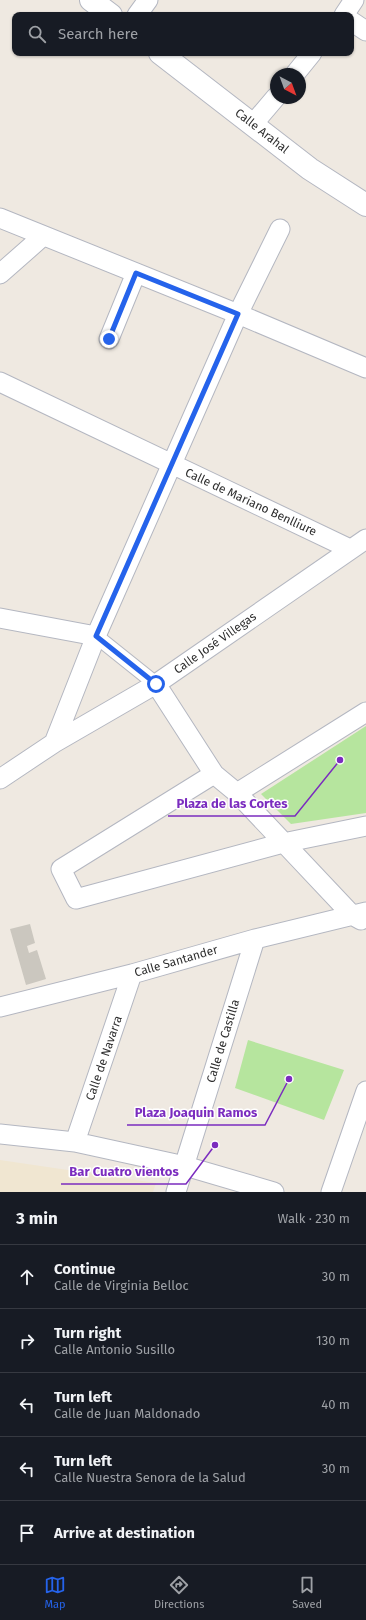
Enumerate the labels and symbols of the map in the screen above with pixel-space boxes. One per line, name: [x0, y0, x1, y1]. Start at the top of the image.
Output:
north arrow: [270, 68, 306, 104]
street label: Calle Arahal: [232, 106, 292, 157]
route end: [100, 330, 118, 348]
street label: Calle de Mariano Benlliure: [183, 465, 319, 539]
street label: Calle José Villegas: [171, 609, 259, 677]
route start: [147, 675, 165, 693]
callout: Plaza de las Cortes: [168, 791, 295, 816]
text: Plaza de las Cortes: [176, 796, 288, 811]
street label: Calle Santander: [133, 942, 220, 980]
street label: Calle de Castilla: [204, 998, 242, 1084]
street label: Calle de Navarra: [83, 1014, 125, 1102]
callout: Plaza Joaquin Ramos: [127, 1100, 265, 1125]
text: Plaza Joaquin Ramos: [135, 1105, 258, 1120]
callout: Bar Cuatro vientos: [61, 1159, 186, 1184]
text: Bar Cuatro vientos: [69, 1164, 179, 1179]

